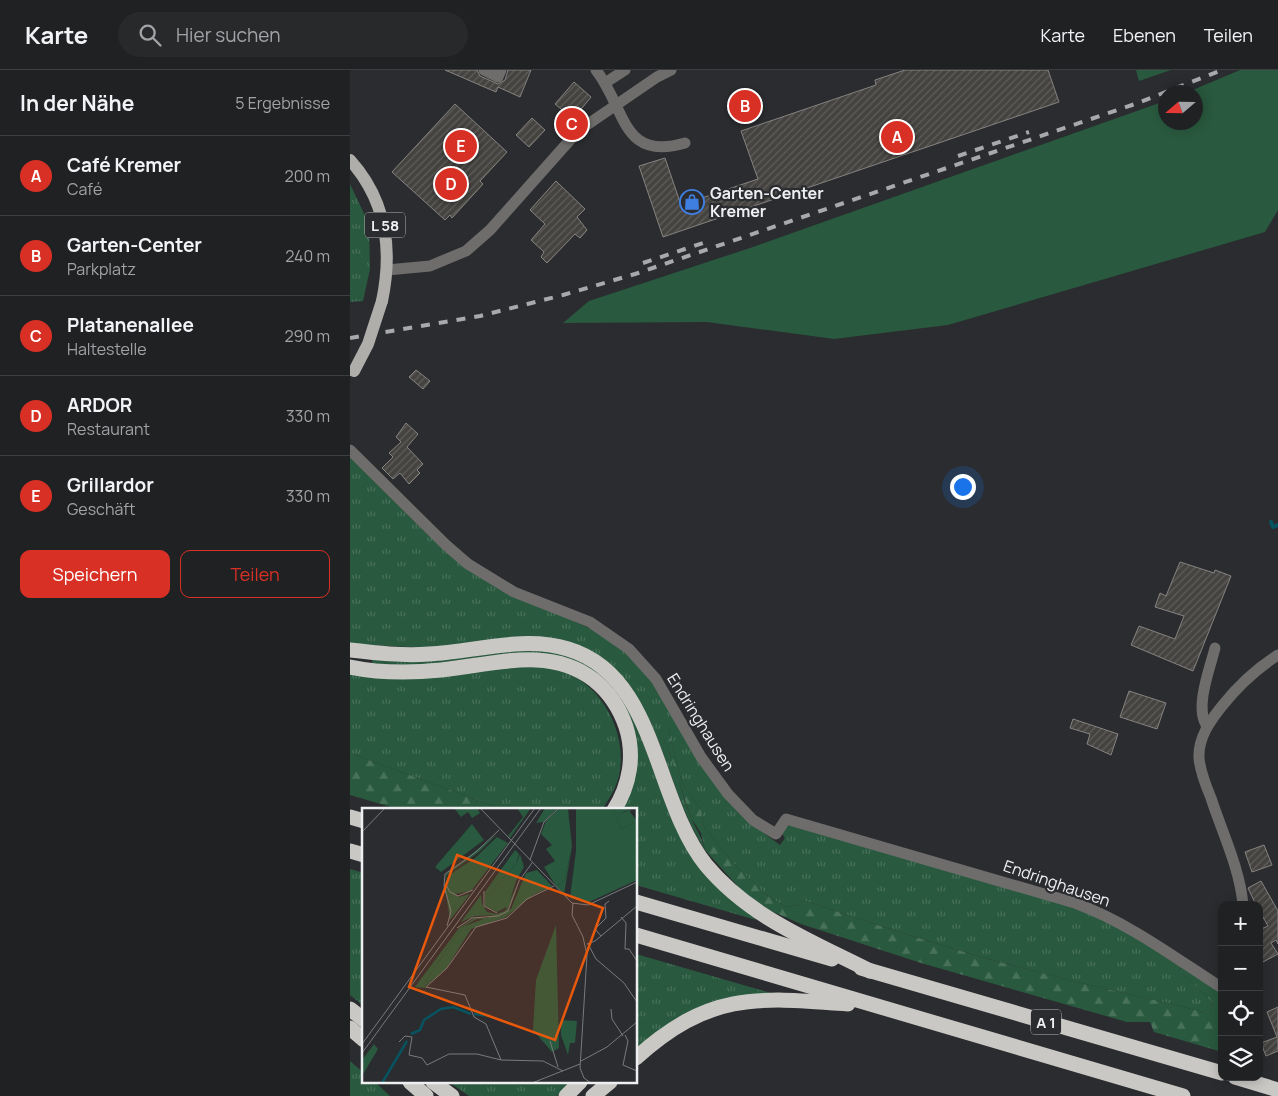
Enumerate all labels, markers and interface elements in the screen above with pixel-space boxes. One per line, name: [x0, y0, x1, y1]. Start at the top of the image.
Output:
search box: [118, 12, 468, 57]
text: Karte: [25, 18, 88, 51]
icon: search: [136, 21, 164, 49]
text: Hier suchen: [176, 22, 280, 48]
text: Karte: [1041, 23, 1085, 47]
text: Ebenen: [1113, 23, 1176, 47]
text: Teilen: [1204, 23, 1253, 47]
north arrow: [1158, 85, 1203, 130]
pin: B: [729, 87, 761, 125]
text: In der Nähe: [20, 89, 134, 117]
text: 5 Ergebnisse: [235, 92, 330, 114]
pin: C: [556, 105, 588, 143]
pin: A: [881, 118, 913, 156]
pin: E: [445, 127, 477, 165]
text: Café Kremer: [67, 152, 181, 178]
text: A: [31, 165, 41, 187]
text: 200 m: [285, 165, 330, 187]
pin: D: [435, 165, 467, 203]
text: Café: [67, 178, 102, 200]
place label: Garten-Center Kremer: [710, 182, 824, 222]
shop icon: Garten-Center Kremer: [679, 189, 705, 215]
road number: L 58: [365, 212, 405, 238]
text: Garten-Center: [67, 232, 202, 258]
text: B: [31, 245, 41, 267]
text: 240 m: [285, 245, 330, 267]
text: Parkplatz: [67, 258, 136, 280]
text: Platanenallee: [67, 312, 194, 338]
text: C: [30, 325, 42, 347]
text: 290 m: [284, 325, 330, 347]
text: Haltestelle: [67, 338, 147, 360]
text: ARDOR: [67, 392, 132, 418]
text: D: [30, 405, 42, 427]
text: 330 m: [286, 405, 330, 427]
text: Restaurant: [67, 418, 150, 440]
text: Grillardor: [67, 472, 154, 498]
your location: [950, 474, 976, 500]
text: E: [31, 485, 41, 507]
text: 330 m: [286, 485, 330, 507]
text: Geschäft: [67, 498, 135, 520]
button: Speichern: [20, 550, 170, 598]
button: Teilen: [180, 550, 330, 598]
street label: Endringhausen: [662, 669, 740, 775]
inset map: [362, 808, 638, 1084]
street label: Endringhausen: [1001, 854, 1113, 912]
map controls: [1218, 901, 1263, 1081]
button: +: [1218, 901, 1263, 946]
button: −: [1218, 946, 1263, 991]
button: locate: [1218, 991, 1263, 1036]
road number: A 1: [1031, 1010, 1061, 1034]
button: layers: [1218, 1036, 1263, 1081]

